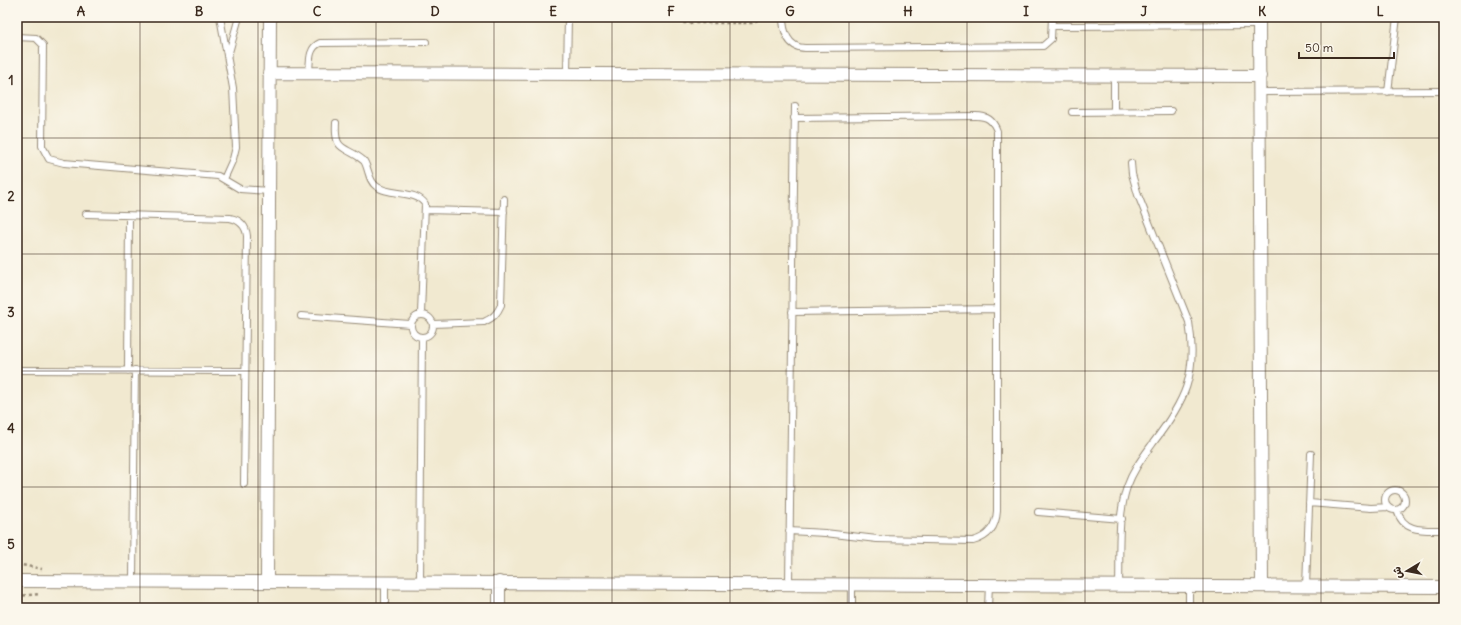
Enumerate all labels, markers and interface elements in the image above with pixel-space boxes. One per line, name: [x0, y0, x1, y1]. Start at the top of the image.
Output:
text: A: [77, 3, 86, 20]
text: B: [195, 3, 204, 20]
text: C: [313, 3, 322, 20]
text: D: [430, 3, 440, 20]
text: E: [549, 3, 557, 20]
text: F: [667, 3, 675, 20]
text: G: [785, 3, 795, 20]
text: H: [903, 3, 913, 20]
text: I: [1023, 3, 1029, 20]
text: J: [1141, 3, 1148, 20]
text: K: [1258, 3, 1267, 20]
text: L: [1376, 3, 1384, 20]
scale bar: [1299, 34, 1394, 60]
text: 50 m: [1305, 40, 1334, 55]
text: 1: [8, 72, 14, 89]
text: 2: [7, 188, 15, 205]
text: 3: [7, 304, 15, 321]
text: 4: [7, 420, 15, 437]
text: 5: [7, 536, 15, 553]
north arrow: [1387, 551, 1427, 591]
text: ش: [1389, 566, 1405, 580]

